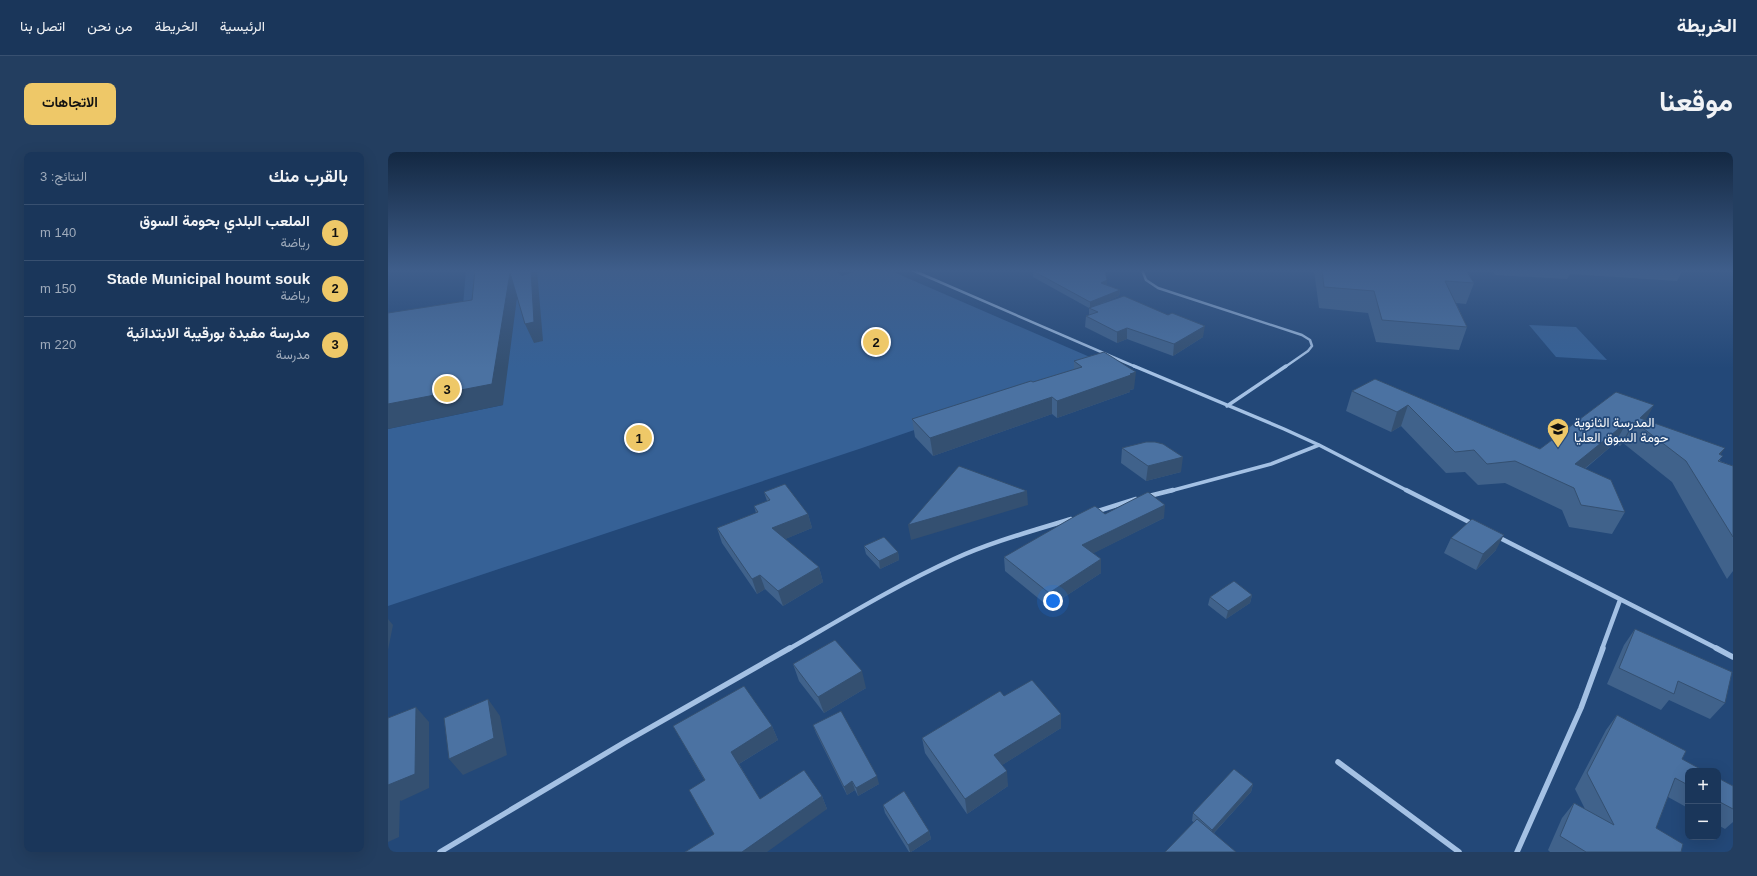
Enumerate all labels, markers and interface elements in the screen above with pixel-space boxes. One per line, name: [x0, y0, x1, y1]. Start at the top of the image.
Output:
text: الخريطة: [1677, 15, 1737, 36]
text: اتصل بنا: [20, 18, 65, 34]
text: من نحن: [87, 18, 132, 34]
text: الخريطة: [154, 18, 198, 34]
text: الرئيسية: [220, 18, 265, 34]
button: الاتجاهات: [24, 83, 116, 125]
text: موقعنا: [1659, 86, 1733, 117]
text: بالقرب منك: [269, 167, 348, 186]
text: النتائج: 3: [40, 169, 87, 184]
text: الملعب البلدي بحومة السوق: [140, 212, 310, 229]
text: 140 m: [40, 225, 76, 240]
text: 1: [331, 225, 339, 240]
text: رياضة: [280, 235, 310, 250]
text: Stade Municipal houmt souk: [107, 270, 310, 287]
text: 150 m: [40, 281, 76, 296]
text: 2: [331, 281, 339, 296]
text: رياضة: [280, 288, 310, 303]
text: مدرسة مفيدة بورقيبة الابتدائية: [126, 324, 310, 341]
pin: 2: [863, 327, 889, 357]
text: 220 m: [40, 337, 76, 352]
text: 3: [331, 337, 339, 352]
text: مدرسة: [276, 347, 310, 362]
pin: 3: [434, 374, 460, 404]
place label: المدرسة الثانوية حومة السوق العليا: [1574, 415, 1669, 446]
school or university icon: المدرسة الثانوية حومة السوق العليا: [1545, 416, 1571, 449]
pin: 1: [626, 423, 652, 453]
your location: [1043, 591, 1063, 611]
map controls: [1685, 768, 1721, 840]
button: +: [1685, 768, 1721, 804]
button: −: [1685, 804, 1721, 840]

